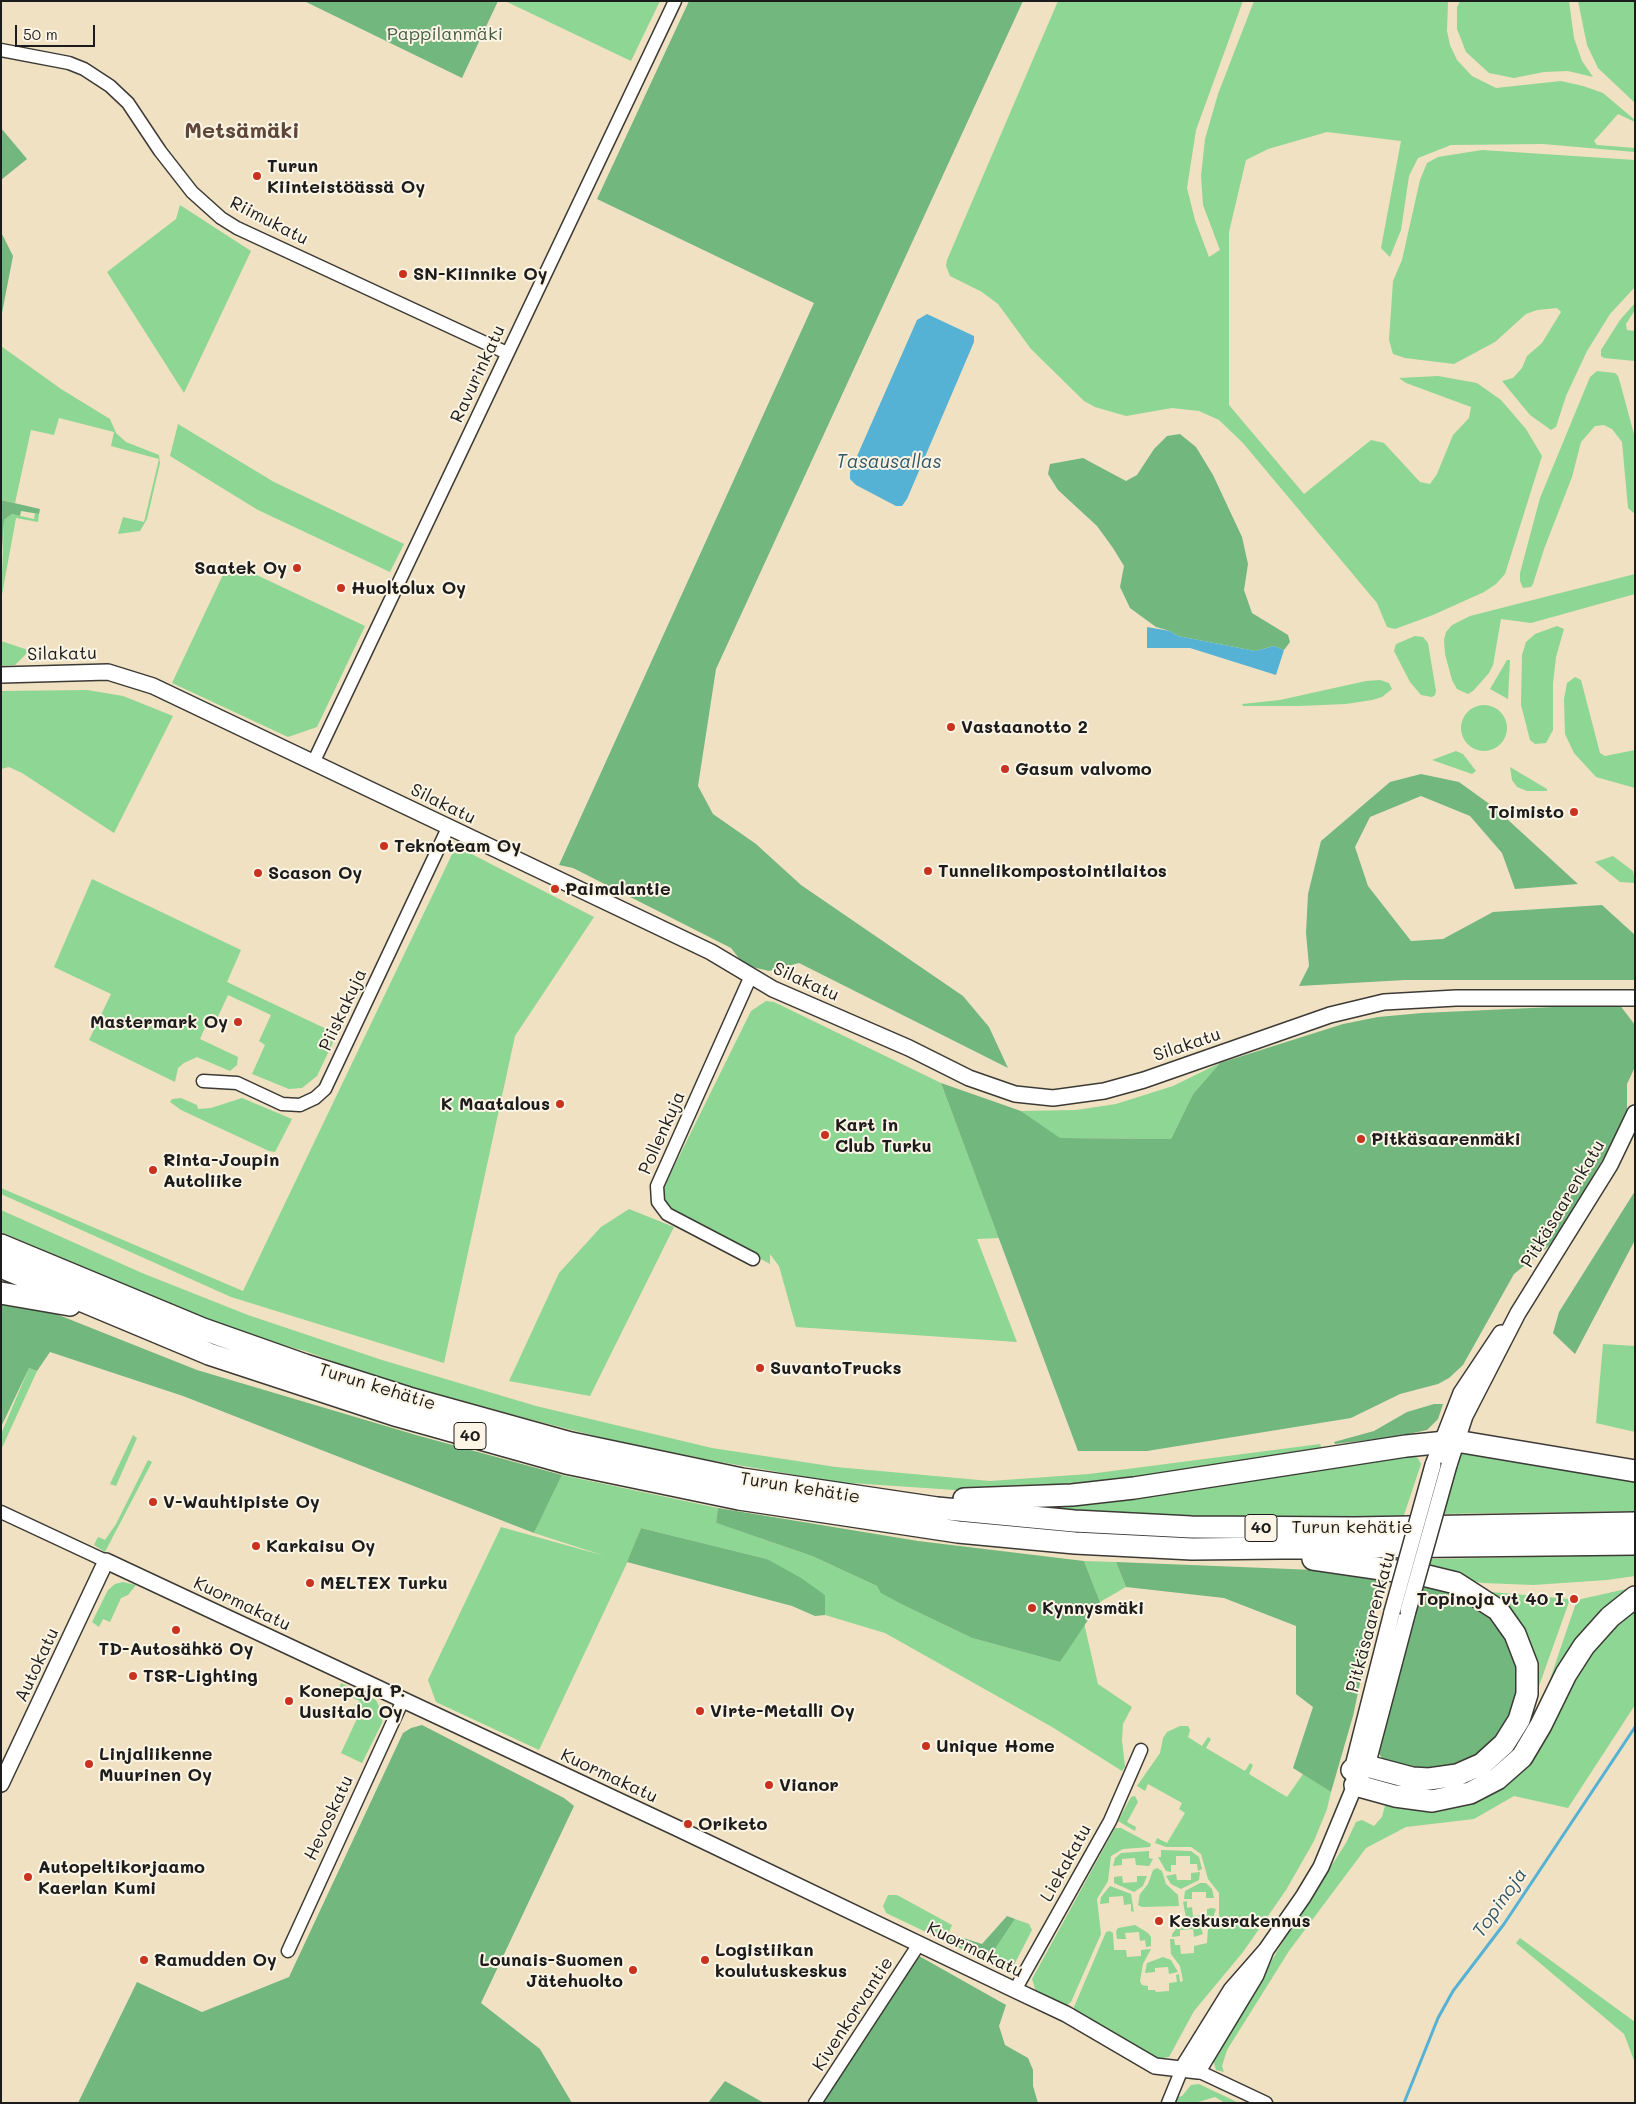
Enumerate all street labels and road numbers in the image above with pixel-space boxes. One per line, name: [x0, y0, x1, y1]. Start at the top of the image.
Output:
street label: Riimukatu: [226, 192, 312, 250]
street label: Ravurinkatu: [446, 322, 510, 426]
street label: Silakatu: [27, 643, 97, 665]
street label: Silakatu: [407, 779, 479, 829]
street label: Silakatu: [770, 958, 842, 1006]
street label: Piiskakuja: [315, 965, 371, 1055]
street label: Silakatu: [1150, 1023, 1224, 1067]
street label: Pollenkuja: [634, 1088, 690, 1178]
street label: Pitkäsaarenkatu: [1516, 1136, 1610, 1272]
street label: Turun kehätie: [316, 1359, 438, 1415]
road number: 40: [454, 1422, 486, 1450]
street label: Turun kehätie: [738, 1468, 862, 1508]
road number: 40: [1245, 1515, 1277, 1542]
street label: Turun kehätie: [1291, 1516, 1413, 1538]
street label: Pitkäsaarenkatu: [1342, 1549, 1400, 1695]
street label: Kuormakatu: [190, 1572, 294, 1636]
street label: Autokatu: [10, 1624, 64, 1706]
street label: Kuormakatu: [557, 1744, 661, 1808]
street label: Hevoskatu: [300, 1772, 358, 1864]
street label: Liekakatu: [1036, 1820, 1096, 1906]
street label: Kuormakatu: [923, 1917, 1027, 1983]
street label: Kivenkorvantie: [808, 1953, 898, 2075]

